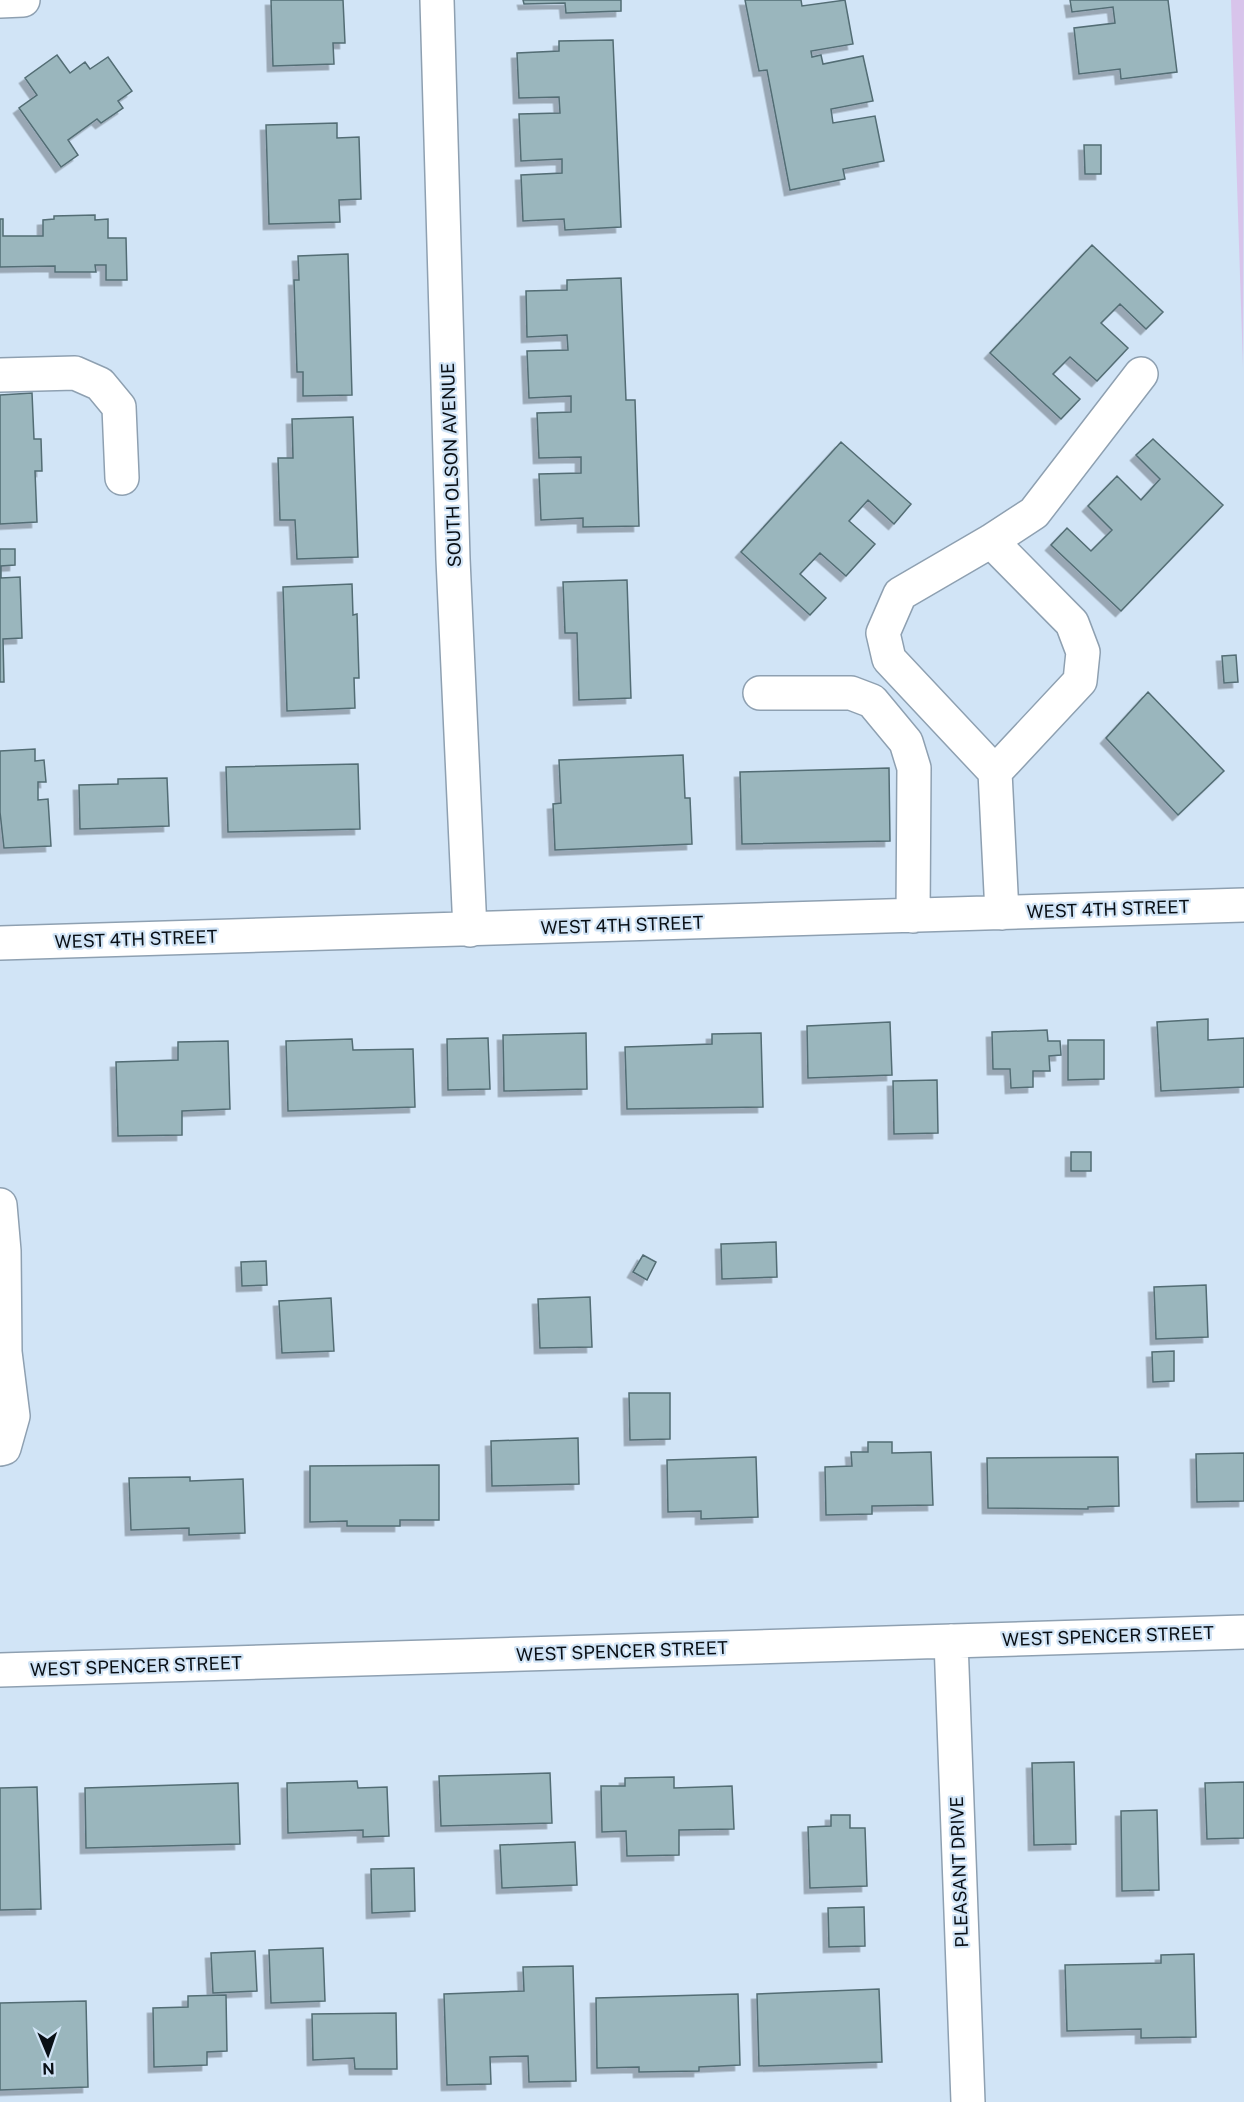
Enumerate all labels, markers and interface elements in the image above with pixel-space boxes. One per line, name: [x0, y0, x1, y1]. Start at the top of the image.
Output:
street label: SOUTH OLSON AVENUE: [437, 362, 465, 568]
street label: WEST 4TH STREET: [1026, 896, 1190, 922]
street label: WEST 4TH STREET: [540, 912, 704, 938]
street label: WEST 4TH STREET: [54, 926, 218, 952]
street label: WEST SPENCER STREET: [1002, 1622, 1215, 1650]
street label: WEST SPENCER STREET: [516, 1637, 729, 1665]
street label: WEST SPENCER STREET: [30, 1652, 243, 1680]
street label: PLEASANT DRIVE: [946, 1796, 972, 1948]
north arrow: [18, 2024, 78, 2084]
text: N: [42, 2059, 55, 2078]

